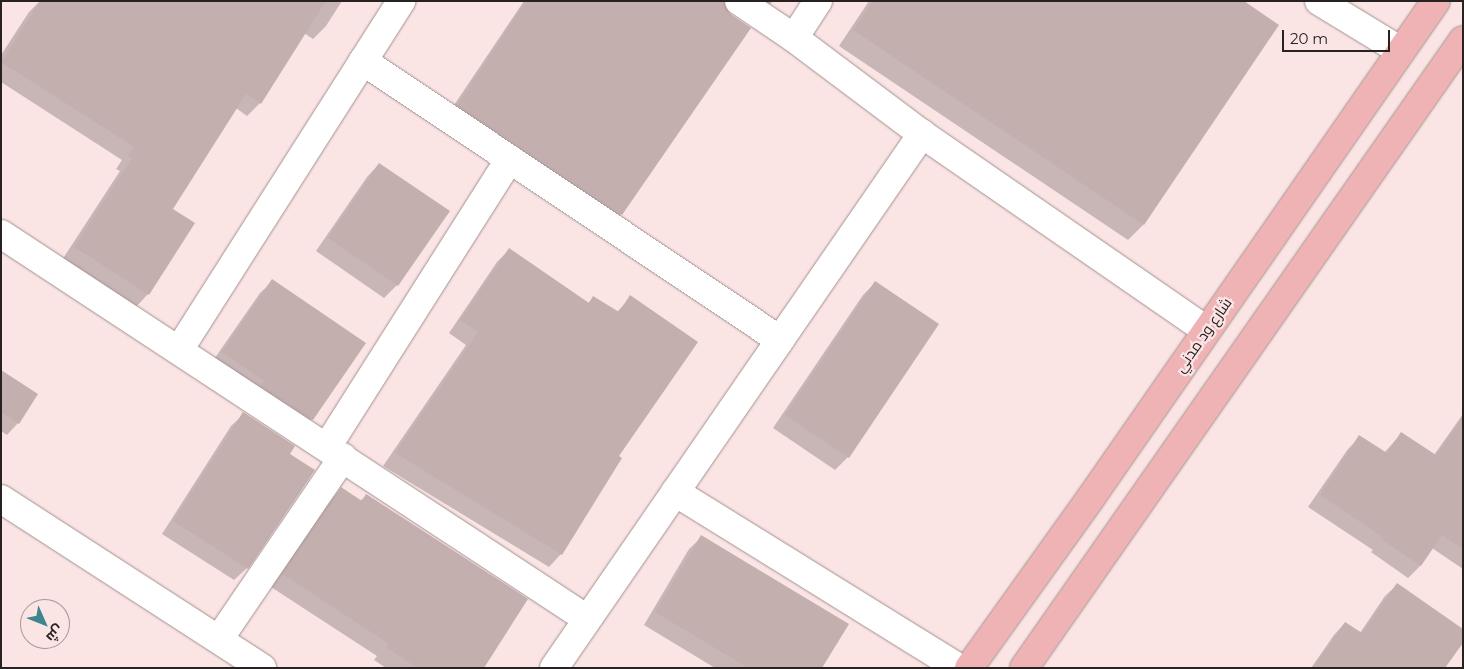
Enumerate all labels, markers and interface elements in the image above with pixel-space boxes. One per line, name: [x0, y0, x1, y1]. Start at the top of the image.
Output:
scale bar: [1284, 20, 1392, 52]
text: 20 m: [1290, 29, 1328, 48]
street label: شارع ود مدني: [1171, 294, 1235, 376]
north arrow: [20, 599, 70, 649]
text: ش: [42, 621, 68, 646]

